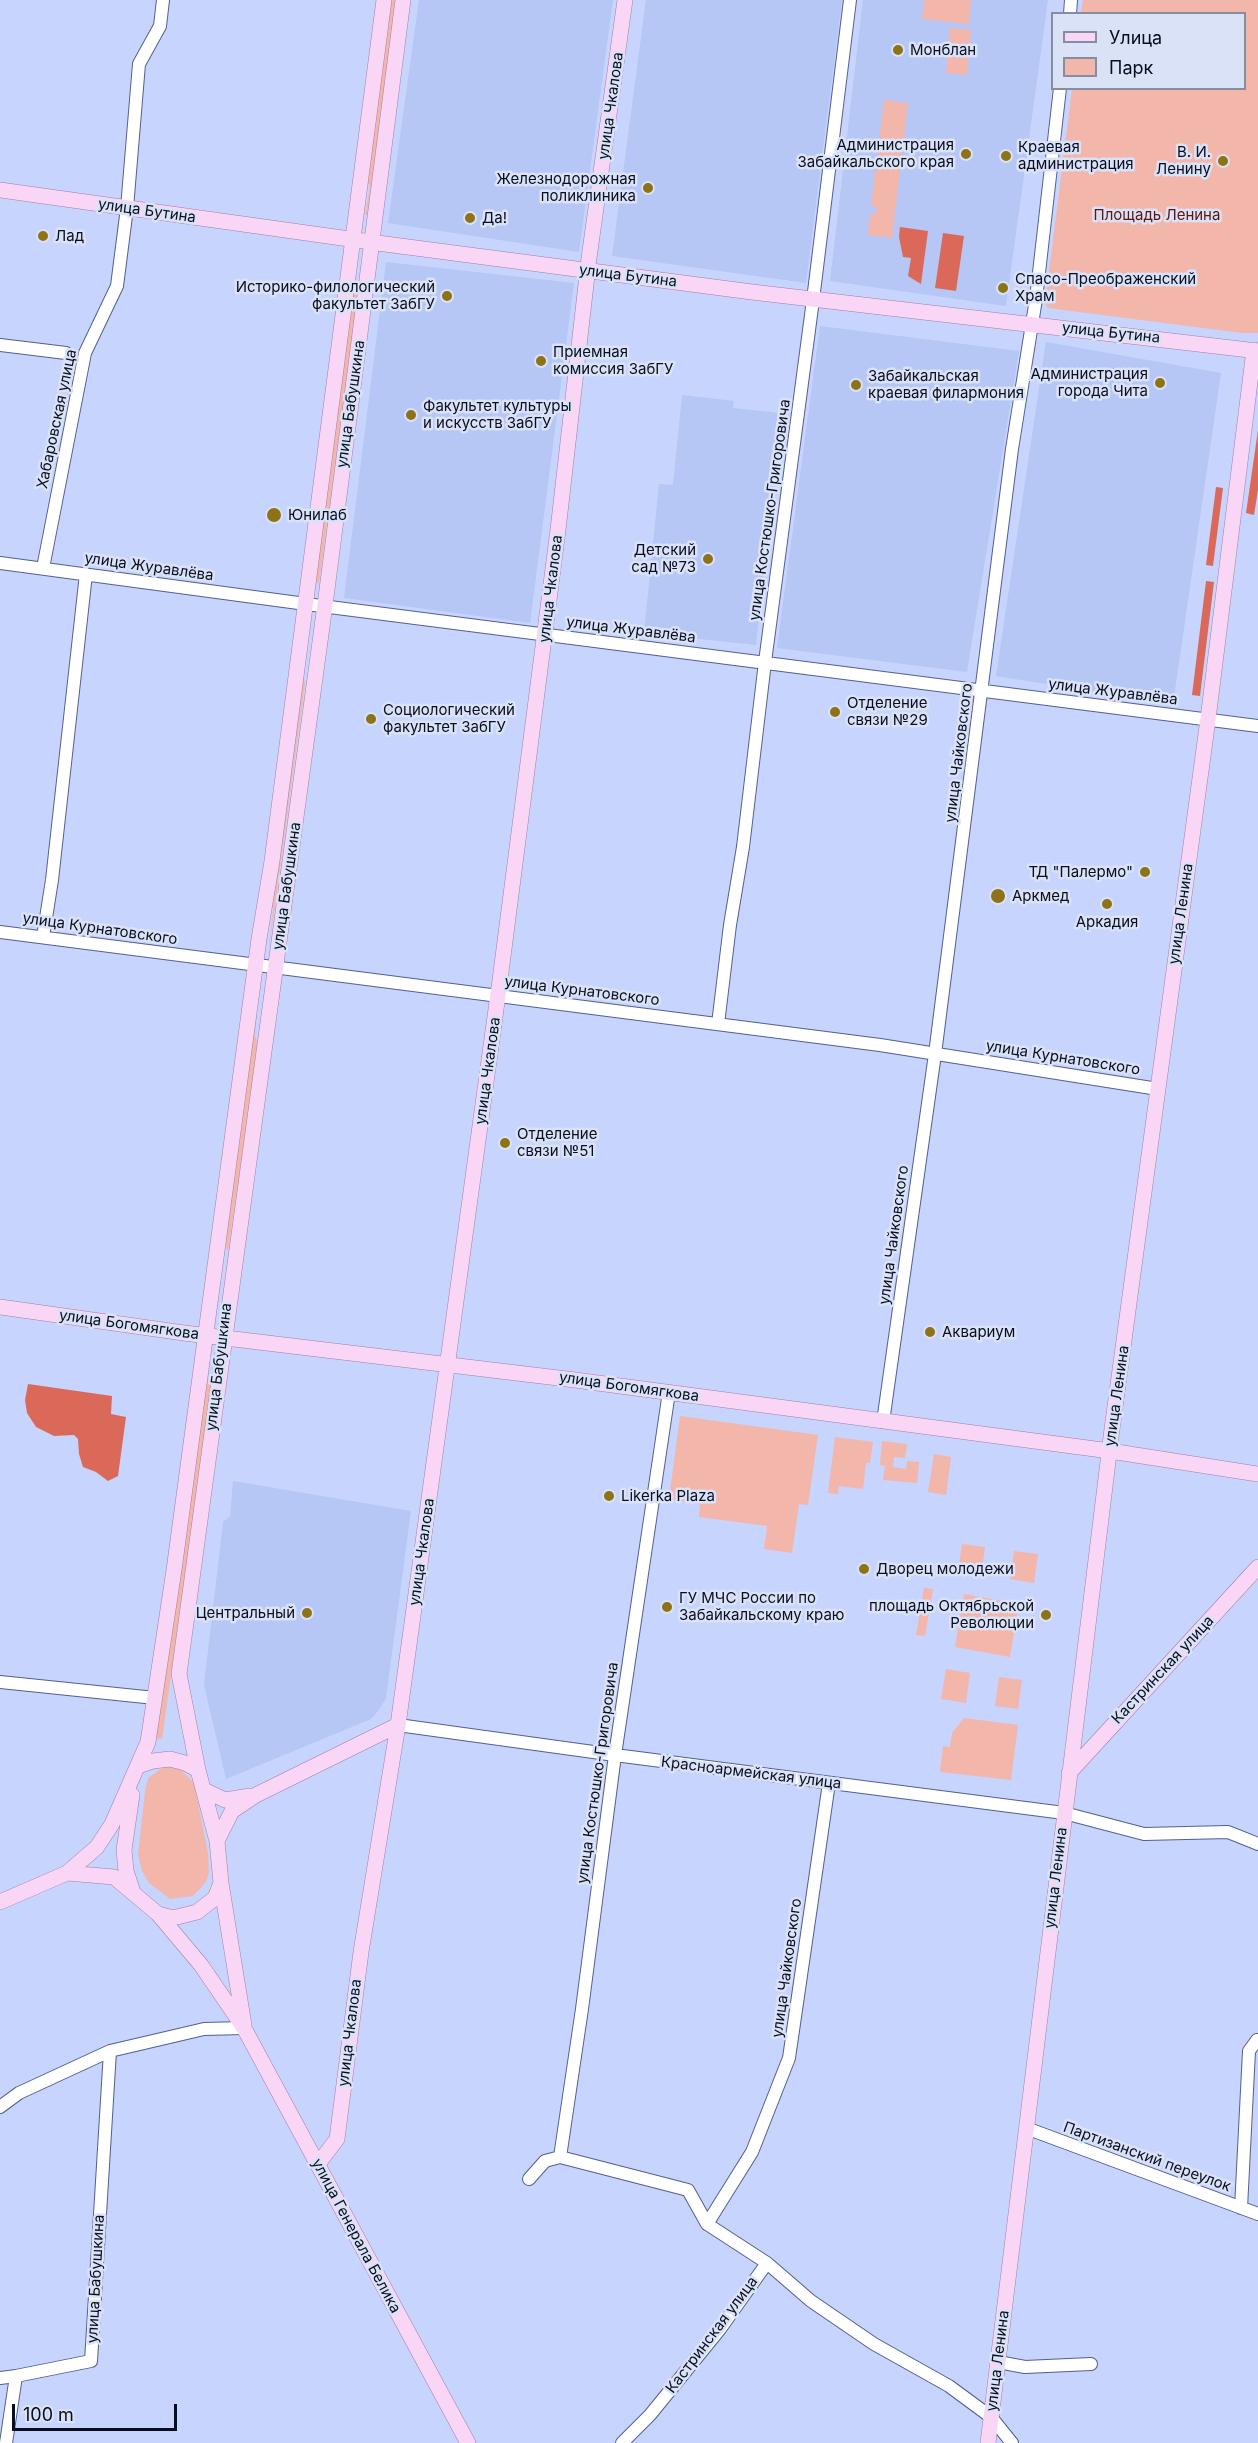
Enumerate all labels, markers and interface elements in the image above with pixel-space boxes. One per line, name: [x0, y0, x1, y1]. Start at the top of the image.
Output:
legend: [1051, 12, 1246, 90]
text: Улица: [1109, 27, 1162, 48]
place label: Монблан: [910, 41, 976, 59]
marker: Монблан: [891, 43, 905, 57]
street label: улица Чкалова: [595, 51, 627, 161]
text: Парк: [1109, 57, 1153, 78]
place label: Администрация Забайкальского края: [798, 136, 954, 171]
place label: Краевая администрация: [1018, 138, 1134, 173]
place label: В. И. Ленину: [1156, 143, 1211, 178]
marker: Администрация Забайкальского края: [959, 147, 973, 161]
marker: Краевая администрация: [999, 149, 1013, 163]
marker: В. И. Ленину: [1216, 154, 1230, 168]
place label: Железнодорожная поликлиника: [497, 170, 636, 205]
marker: Железнодорожная поликлиника: [641, 181, 655, 195]
street label: улица Бутина: [97, 195, 197, 227]
park label: Площадь Ленина: [1094, 206, 1220, 224]
place label: Да!: [482, 209, 507, 227]
marker: Да!: [463, 211, 477, 225]
place label: Лад: [55, 227, 84, 245]
marker: Лад: [36, 229, 50, 243]
street label: улица Бутина: [578, 261, 678, 291]
place label: Спасо-Преображенский Храм: [1015, 270, 1196, 305]
place label: Историко-филологический факультет ЗабГУ: [236, 278, 435, 313]
marker: Спасо-Преображенский Храм: [996, 281, 1010, 295]
marker: Историко-филологический факультет ЗабГУ: [440, 289, 454, 303]
street label: улица Бутина: [1061, 319, 1161, 347]
street label: улица Бабушкина: [333, 339, 369, 469]
place label: Приемная комиссия ЗабГУ: [553, 343, 673, 378]
street label: Хабаровская улица: [33, 348, 81, 490]
marker: Приемная комиссия ЗабГУ: [534, 354, 548, 368]
place label: Администрация города Чита: [1030, 365, 1148, 400]
place label: Забайкальская краевая филармония: [868, 367, 1024, 402]
marker: Администрация города Чита: [1153, 376, 1167, 390]
marker: Забайкальская краевая филармония: [849, 378, 863, 392]
place label: Факультет культуры и искусств ЗабГУ: [423, 397, 572, 432]
street label: улица Костюшко-Григоровича: [746, 398, 794, 622]
marker: Факультет культуры и искусств ЗабГУ: [404, 408, 418, 422]
marker: Юнилаб: [265, 506, 283, 524]
place label: Юнилаб: [288, 506, 347, 524]
street label: улица Чкалова: [535, 534, 567, 644]
place label: Детский сад №73: [631, 541, 696, 576]
street label: улица Журавлёва: [83, 549, 215, 585]
marker: Детский сад №73: [701, 552, 715, 566]
street label: улица Журавлёва: [565, 613, 697, 647]
street label: улица Журавлёва: [1047, 675, 1179, 709]
street label: улица Чайковского: [942, 682, 976, 824]
place label: Отделение связи №29: [847, 694, 928, 729]
place label: Социологический факультет ЗабГУ: [383, 701, 515, 736]
marker: Отделение связи №29: [828, 705, 842, 719]
marker: Социологический факультет ЗабГУ: [364, 712, 378, 726]
street label: улица Бабушкина: [269, 821, 305, 951]
street label: улица Ленина: [1165, 862, 1197, 966]
place label: ТД "Палермо": [1028, 863, 1133, 881]
marker: ТД "Палермо": [1138, 865, 1152, 879]
marker: Аркмед: [989, 887, 1007, 905]
place label: Аркмед: [1012, 887, 1069, 905]
marker: Аркадия: [1100, 897, 1114, 911]
street label: улица Курнатовского: [21, 909, 179, 949]
place label: Аркадия: [1076, 913, 1138, 931]
street label: улица Курнатовского: [503, 973, 661, 1009]
street label: улица Чкалова: [472, 1016, 504, 1126]
street label: улица Курнатовского: [985, 1037, 1141, 1079]
place label: Отделение связи №51: [517, 1125, 597, 1160]
marker: Отделение связи №51: [498, 1136, 512, 1150]
street label: улица Чайковского: [875, 1164, 913, 1306]
street label: улица Бабушкина: [202, 1302, 236, 1432]
street label: улица Богомягкова: [58, 1306, 200, 1344]
place label: Аквариум: [942, 1323, 1015, 1341]
marker: Аквариум: [923, 1325, 937, 1339]
street label: улица Ленина: [1101, 1344, 1133, 1448]
street label: улица Богомягкова: [558, 1368, 700, 1406]
place label: Likerka Plaza: [621, 1487, 715, 1505]
marker: Likerka Plaza: [602, 1489, 616, 1503]
street label: улица Чкалова: [406, 1497, 438, 1607]
place label: Дворец молодежи: [876, 1560, 1014, 1578]
marker: Дворец молодежи: [857, 1562, 871, 1576]
place label: ГУ МЧС России по Забайкальскому краю: [679, 1589, 845, 1624]
place label: площадь Октябрьской Революции: [869, 1597, 1034, 1632]
marker: ГУ МЧС России по Забайкальскому краю: [660, 1600, 674, 1614]
place label: Центральный: [196, 1604, 295, 1622]
marker: Центральный: [300, 1606, 314, 1620]
marker: площадь Октябрьской Революции: [1039, 1608, 1053, 1622]
street label: Кастринская улица: [1108, 1612, 1218, 1728]
street label: улица Костюшко-Григоровича: [574, 1661, 622, 1885]
street label: Красноармейская улица: [660, 1753, 842, 1793]
street label: улица Ленина: [1041, 1826, 1071, 1930]
street label: улица Чайковского: [768, 1897, 806, 2039]
street label: улица Чкалова: [334, 1978, 366, 2088]
street label: Партизанский переулок: [1061, 2118, 1233, 2196]
street label: улица Генерала Белика: [308, 2156, 404, 2316]
street label: улица Бабушкина: [84, 2214, 108, 2344]
street label: Кастринская улица: [662, 2273, 762, 2397]
street label: улица Ленина: [983, 2309, 1013, 2413]
scale bar: [15, 2392, 180, 2430]
text: 100 m: [23, 2404, 74, 2425]

